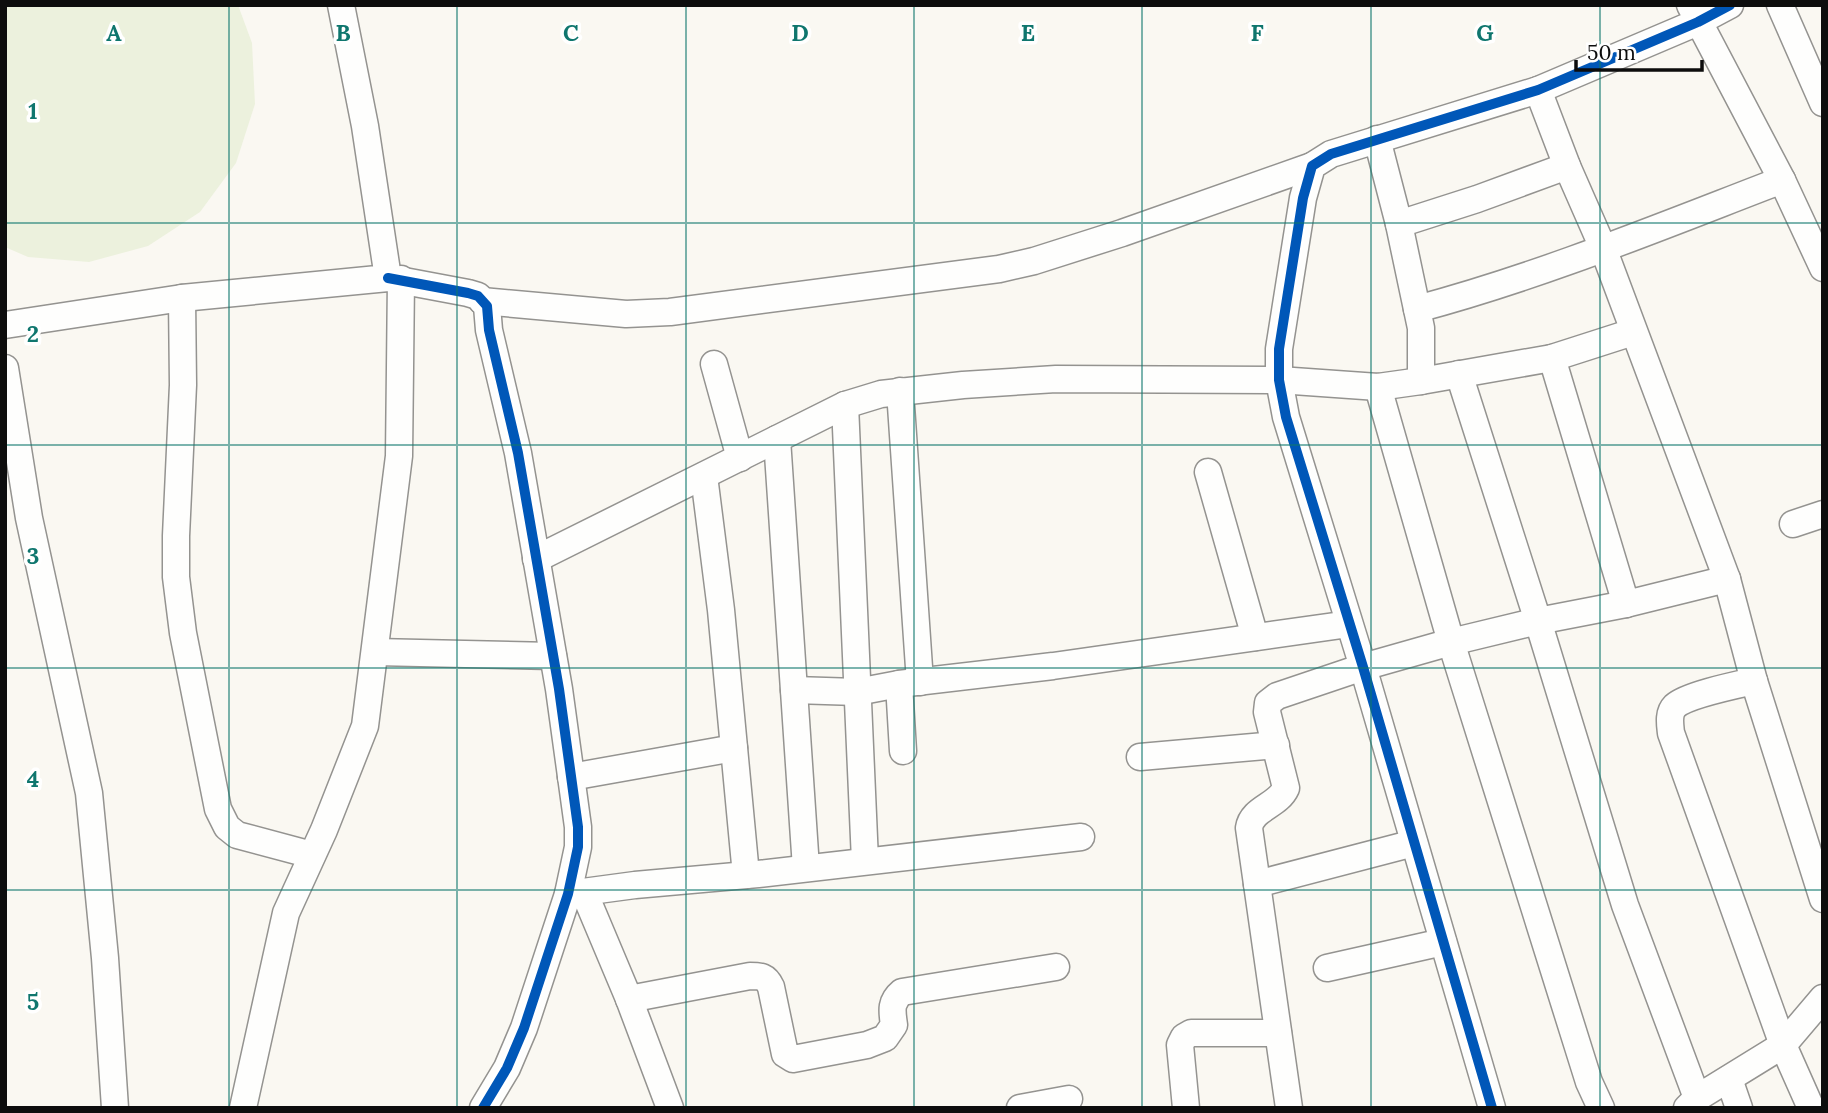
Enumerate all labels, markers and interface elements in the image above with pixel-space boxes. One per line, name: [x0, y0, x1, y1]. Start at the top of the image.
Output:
text: A: [106, 18, 122, 47]
text: B: [335, 18, 351, 47]
text: C: [563, 18, 579, 47]
text: D: [791, 18, 809, 47]
text: E: [1021, 18, 1035, 47]
text: F: [1250, 18, 1264, 47]
text: G: [1476, 18, 1494, 47]
scale bar: [1576, 28, 1702, 72]
text: 50 m: [1587, 39, 1636, 66]
text: 1: [28, 96, 38, 125]
text: 2: [27, 319, 39, 348]
text: 3: [27, 541, 39, 570]
text: 4: [27, 764, 39, 793]
text: 5: [27, 987, 39, 1016]

